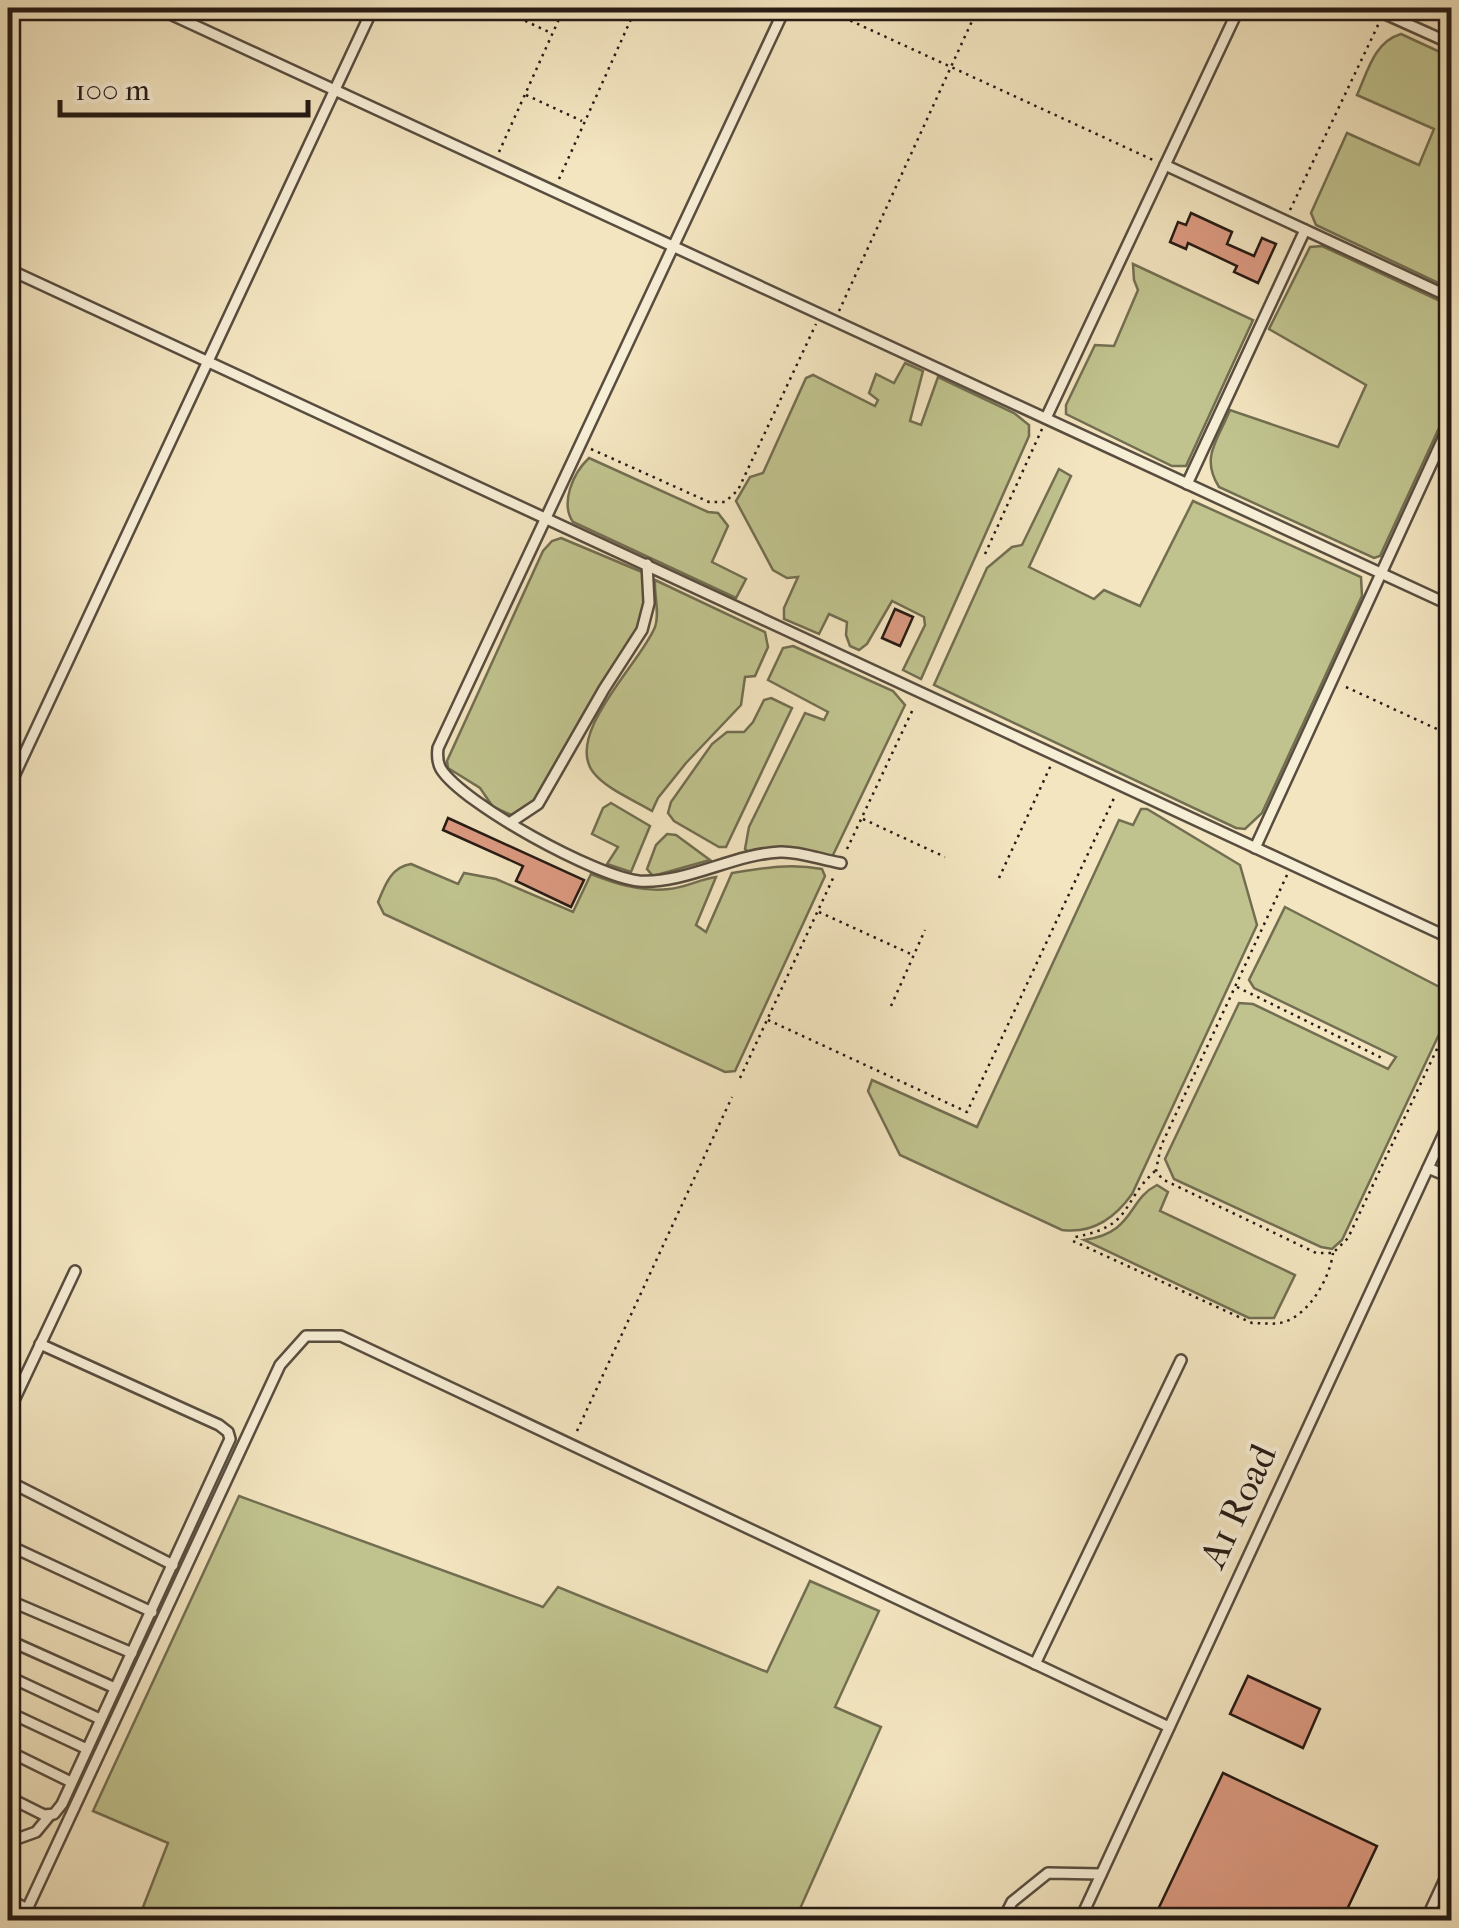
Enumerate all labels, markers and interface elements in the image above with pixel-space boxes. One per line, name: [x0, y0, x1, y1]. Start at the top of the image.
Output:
scale bar: [60, 55, 308, 117]
text: 100 m: [75, 73, 150, 108]
street label: A1 Road: [1189, 1437, 1286, 1577]

